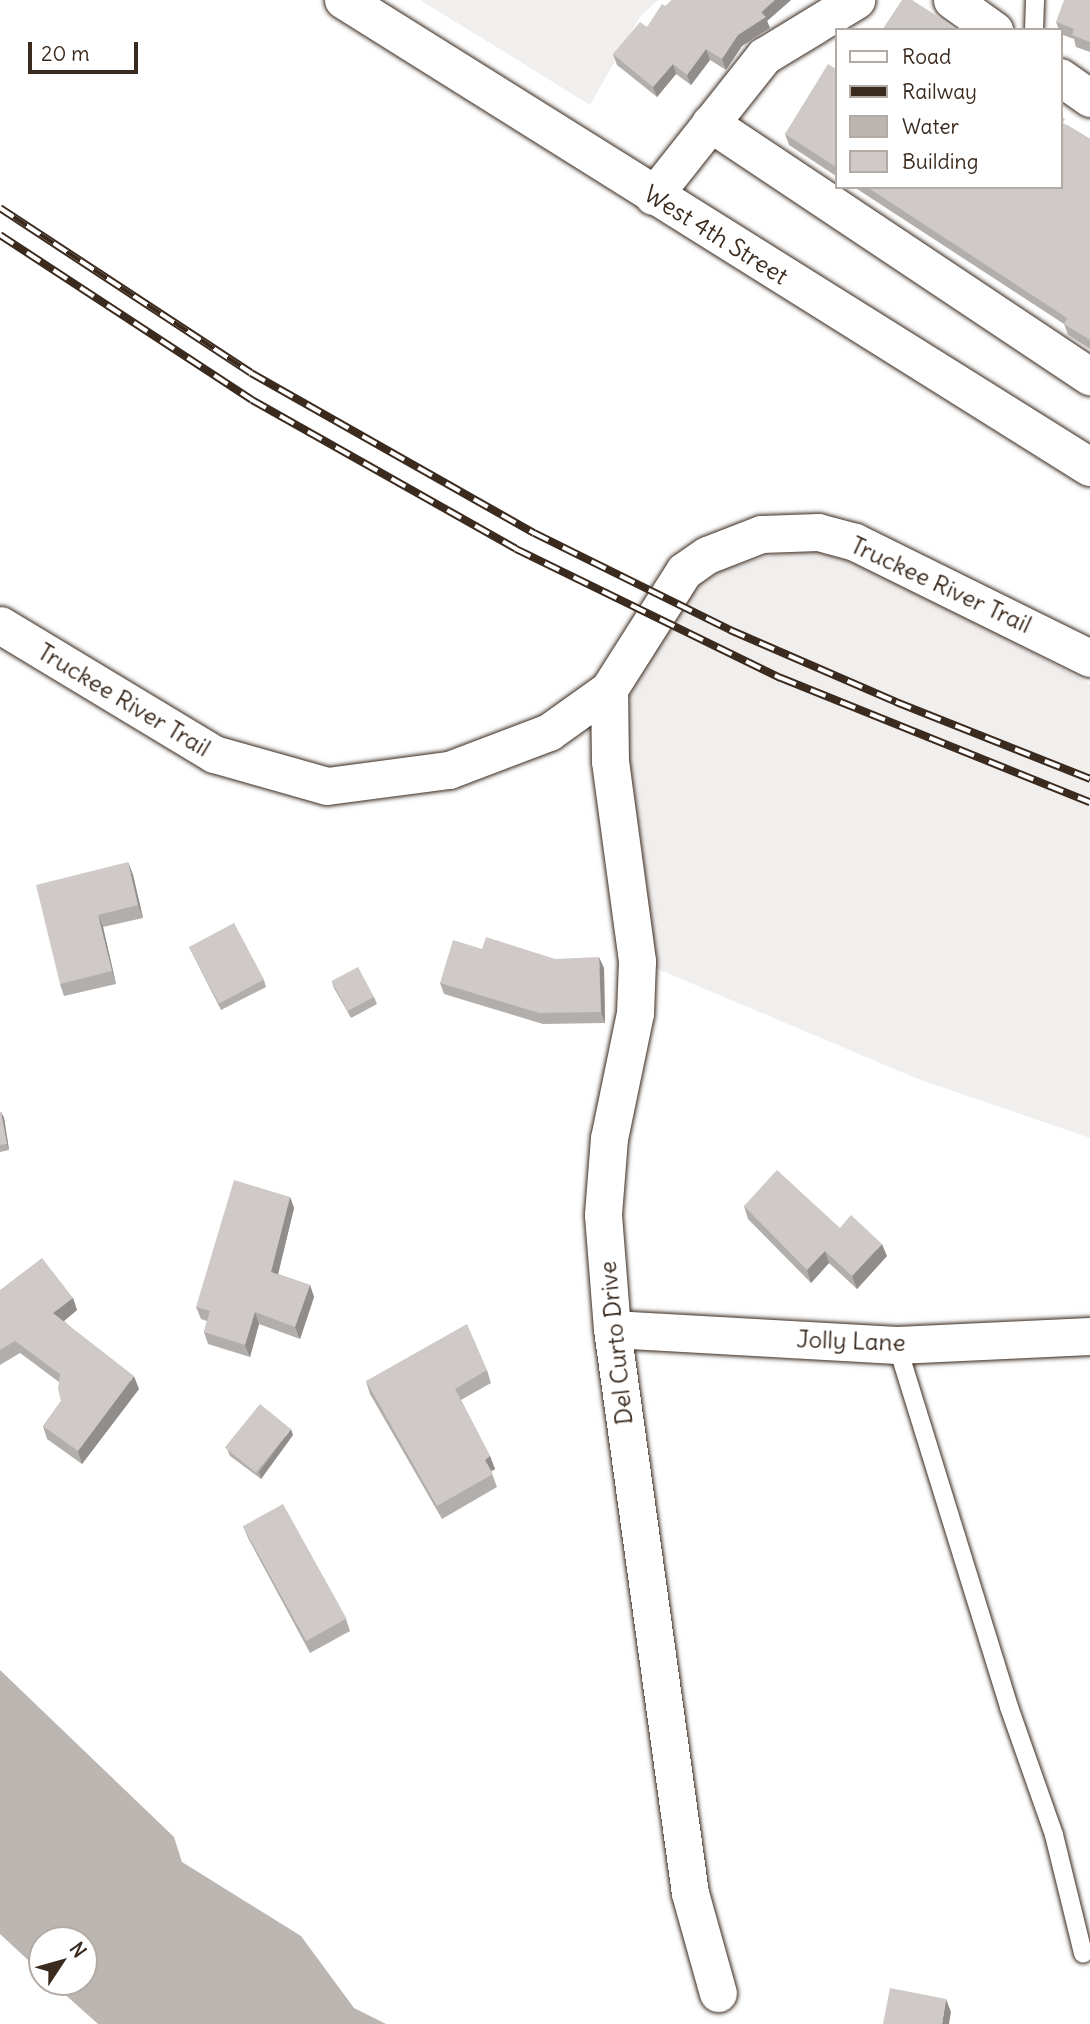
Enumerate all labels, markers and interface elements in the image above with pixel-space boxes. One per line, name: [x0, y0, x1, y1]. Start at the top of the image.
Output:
scale bar: [32, 28, 142, 72]
legend: [834, 28, 1062, 189]
text: 20 m: [41, 40, 90, 67]
text: Road: [902, 43, 951, 70]
text: Railway: [902, 78, 977, 105]
text: Water: [902, 113, 959, 140]
text: Building: [902, 148, 978, 175]
street label: West 4th Street: [639, 179, 793, 291]
street label: Truckee River Trail: [846, 531, 1036, 639]
street label: Truckee River Trail: [33, 637, 215, 763]
street label: Del Curto Drive: [593, 1260, 639, 1426]
street label: Jolly Lane: [796, 1325, 906, 1357]
north arrow: [28, 1926, 98, 1996]
text: N: [65, 1937, 92, 1962]

